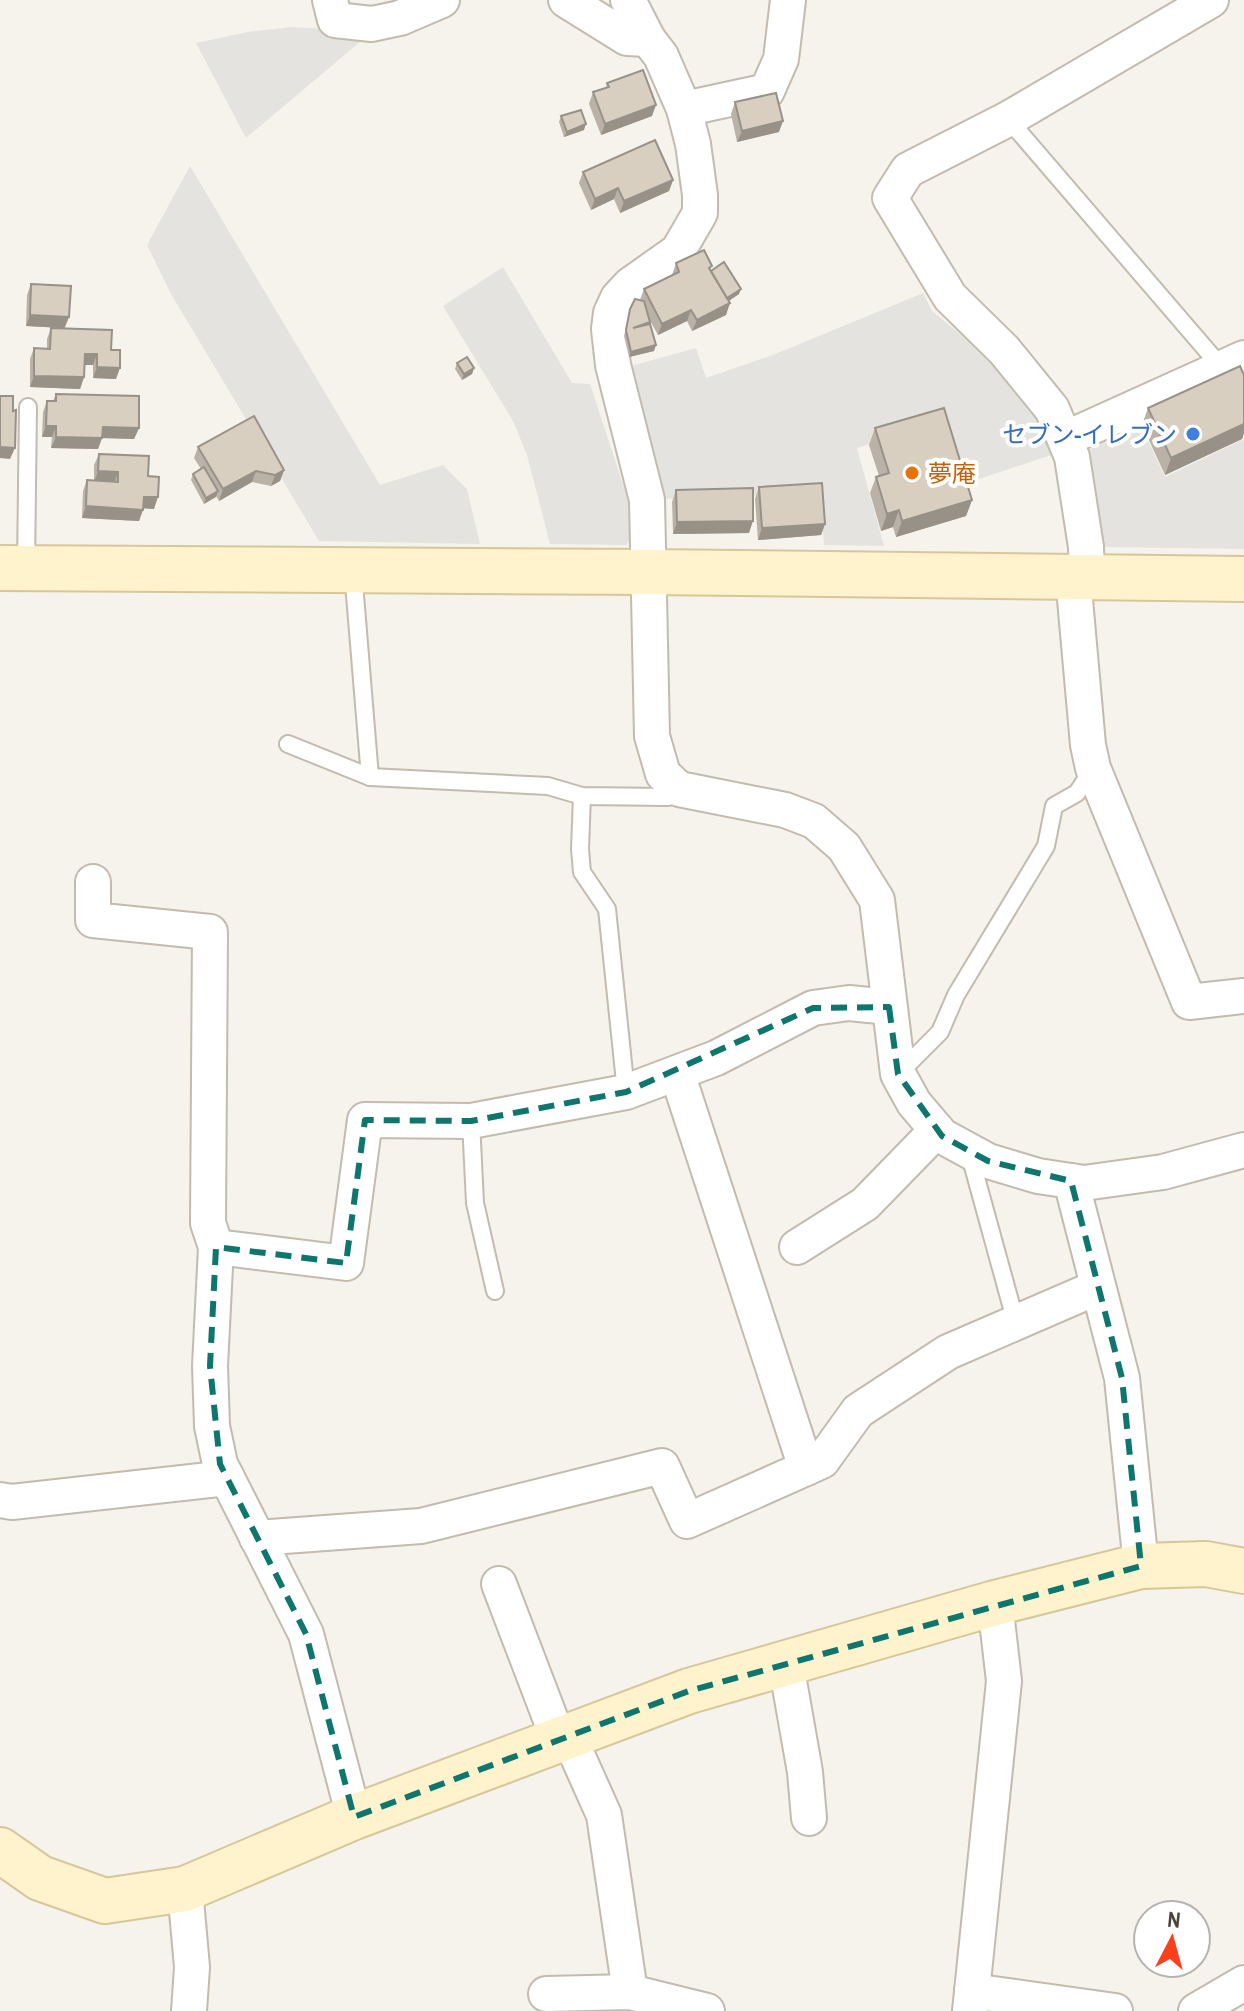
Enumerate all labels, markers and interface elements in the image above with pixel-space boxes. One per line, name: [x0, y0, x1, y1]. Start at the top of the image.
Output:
place label: セブン-イレブン: [1002, 418, 1177, 450]
marker: セブン-イレブン: [1184, 425, 1202, 443]
place label: 夢庵: [928, 457, 976, 489]
marker: 夢庵: [903, 464, 921, 482]
north arrow: [1132, 1899, 1212, 1979]
text: N: [1166, 1904, 1182, 1935]

